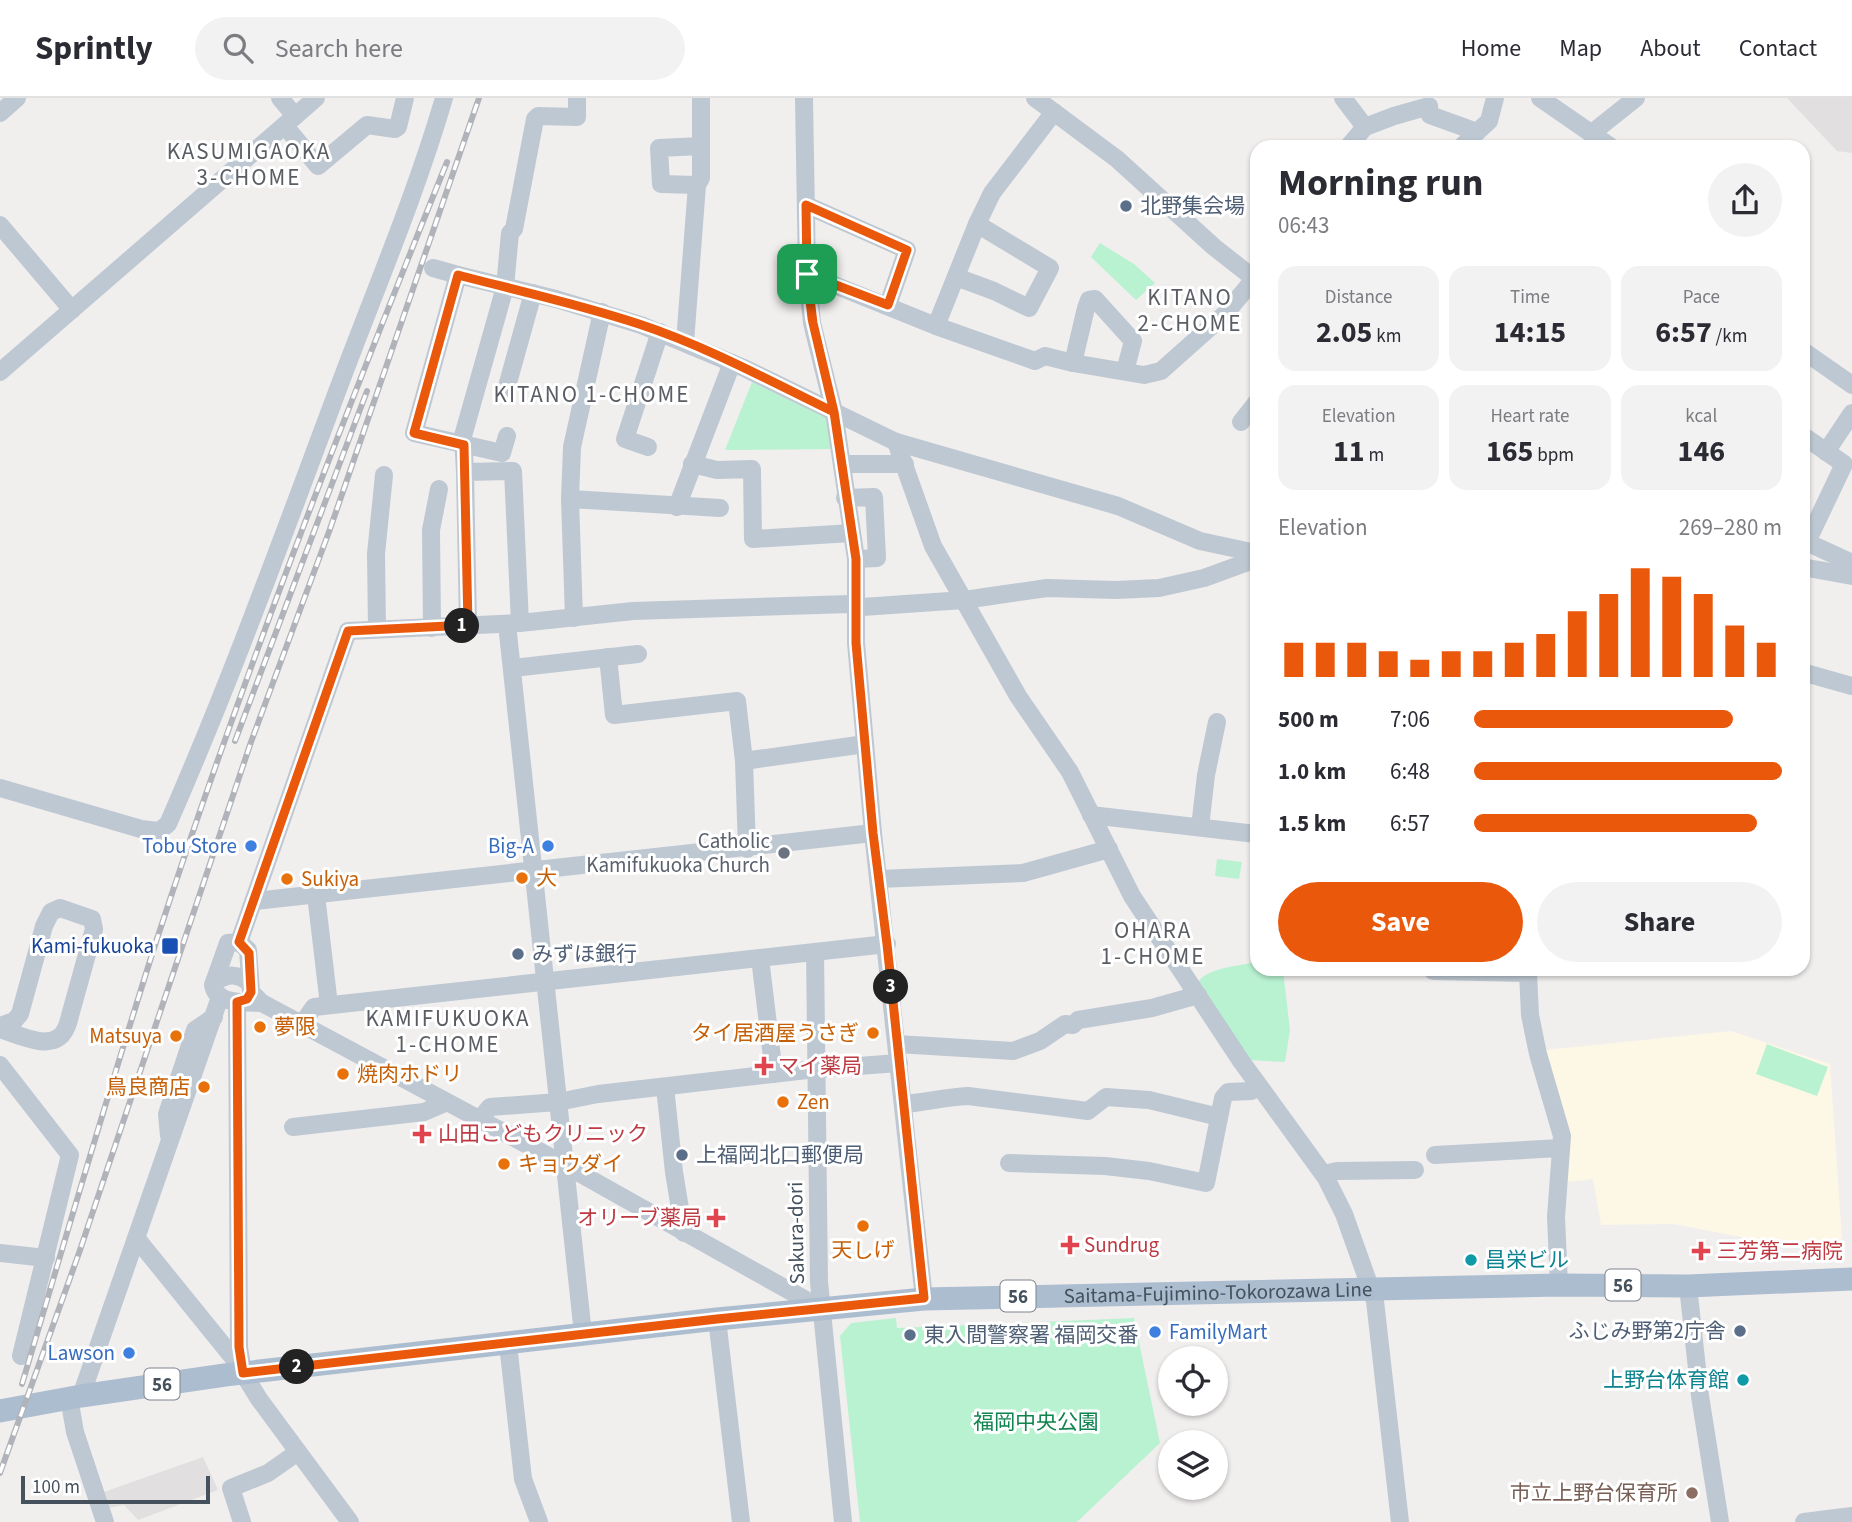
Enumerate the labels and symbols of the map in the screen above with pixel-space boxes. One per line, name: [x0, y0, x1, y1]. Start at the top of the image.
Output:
district label: KASUMIGAOKA 3-CHOME: [167, 135, 331, 194]
place label: 北野集会場: [1140, 191, 1245, 221]
marker: 北野集会場: [1118, 198, 1134, 214]
pin: [777, 244, 837, 304]
district label: KITANO 2-CHOME: [1138, 281, 1242, 340]
district label: KITANO 1-CHOME: [494, 378, 690, 411]
pin: 1: [444, 608, 480, 644]
place label: Catholic Kamifukuoka Church: [586, 826, 770, 880]
place label: Tobu Store: [142, 831, 237, 861]
place label: Big-A: [488, 831, 535, 861]
marker: Tobu Store: [243, 838, 259, 854]
marker: Big-A: [540, 838, 556, 854]
marker: Catholic Kamifukuoka Church: [776, 845, 792, 861]
place label: 大: [536, 863, 557, 893]
place label: Sukiya: [301, 864, 359, 894]
marker: 大: [514, 870, 530, 886]
marker: Sukiya: [279, 871, 295, 887]
district label: OHARA 1-CHOME: [1101, 914, 1205, 973]
place label: Kami-fukuoka: [31, 931, 154, 961]
marker: Kami-fukuoka: [160, 936, 180, 956]
place label: みずほ銀行: [532, 939, 637, 969]
marker: みずほ銀行: [510, 946, 526, 962]
pin: 3: [874, 970, 908, 1004]
district label: KAMIFUKUOKA 1-CHOME: [365, 1002, 531, 1061]
place label: 夢限: [274, 1012, 316, 1042]
place label: タイ居酒屋うさぎ: [691, 1018, 859, 1048]
marker: 夢限: [252, 1019, 268, 1035]
place label: Matsuya: [89, 1021, 162, 1051]
marker: タイ居酒屋うさぎ: [865, 1025, 881, 1041]
marker: Matsuya: [168, 1028, 184, 1044]
place label: マイ薬局: [778, 1051, 862, 1081]
marker: マイ薬局: [756, 1058, 772, 1074]
place label: 焼肉ホドリ: [357, 1059, 462, 1089]
marker: 焼肉ホドリ: [335, 1066, 351, 1082]
place label: 鳥良商店: [106, 1072, 190, 1102]
marker: 鳥良商店: [196, 1079, 212, 1095]
place label: Zen: [797, 1087, 830, 1117]
marker: Zen: [775, 1094, 791, 1110]
place label: 山田こどもクリニック: [438, 1119, 648, 1149]
marker: 山田こどもクリニック: [412, 1124, 432, 1144]
place label: 上福岡北口郵便局: [696, 1140, 864, 1170]
marker: 上福岡北口郵便局: [674, 1147, 690, 1163]
place label: キョウダイ: [518, 1149, 623, 1179]
marker: キョウダイ: [496, 1156, 512, 1172]
street label: Sakura-dori: [780, 1181, 812, 1285]
place label: オリーブ薬局: [577, 1203, 702, 1233]
marker: オリーブ薬局: [708, 1210, 724, 1226]
marker: 天しげ: [855, 1218, 871, 1234]
place label: Sundrug: [1084, 1230, 1159, 1260]
place label: 天しげ: [832, 1235, 895, 1265]
place label: 三芳第二病院: [1717, 1236, 1843, 1266]
marker: Sundrug: [1062, 1237, 1078, 1253]
marker: 三芳第二病院: [1691, 1241, 1711, 1261]
place label: 昌栄ビル: [1485, 1245, 1569, 1275]
marker: 昌栄ビル: [1463, 1252, 1479, 1268]
road number: 56: [1606, 1270, 1640, 1301]
street label: Saitama-Fujimino-Tokorozawa Line: [1063, 1274, 1373, 1311]
road number: 56: [1000, 1280, 1036, 1312]
place label: ふじみ野第2庁舎: [1569, 1316, 1726, 1346]
place label: FamilyMart: [1169, 1317, 1267, 1347]
place label: 東入間警察署 福岡交番: [924, 1320, 1138, 1350]
marker: ふじみ野第2庁舎: [1732, 1323, 1748, 1339]
marker: FamilyMart: [1147, 1324, 1163, 1340]
marker: 東入間警察署 福岡交番: [902, 1327, 918, 1343]
place label: Lawson: [47, 1338, 115, 1368]
marker: Lawson: [121, 1345, 137, 1361]
pin: 2: [280, 1350, 314, 1384]
place label: 上野台体育館: [1603, 1365, 1729, 1395]
road number: 56: [144, 1368, 180, 1400]
marker: 上野台体育館: [1735, 1372, 1751, 1388]
park label: 福岡中央公園: [973, 1407, 1099, 1437]
scale bar: [21, 1473, 210, 1505]
place label: 市立上野台保育所: [1510, 1478, 1678, 1508]
marker: 市立上野台保育所: [1684, 1485, 1700, 1501]

